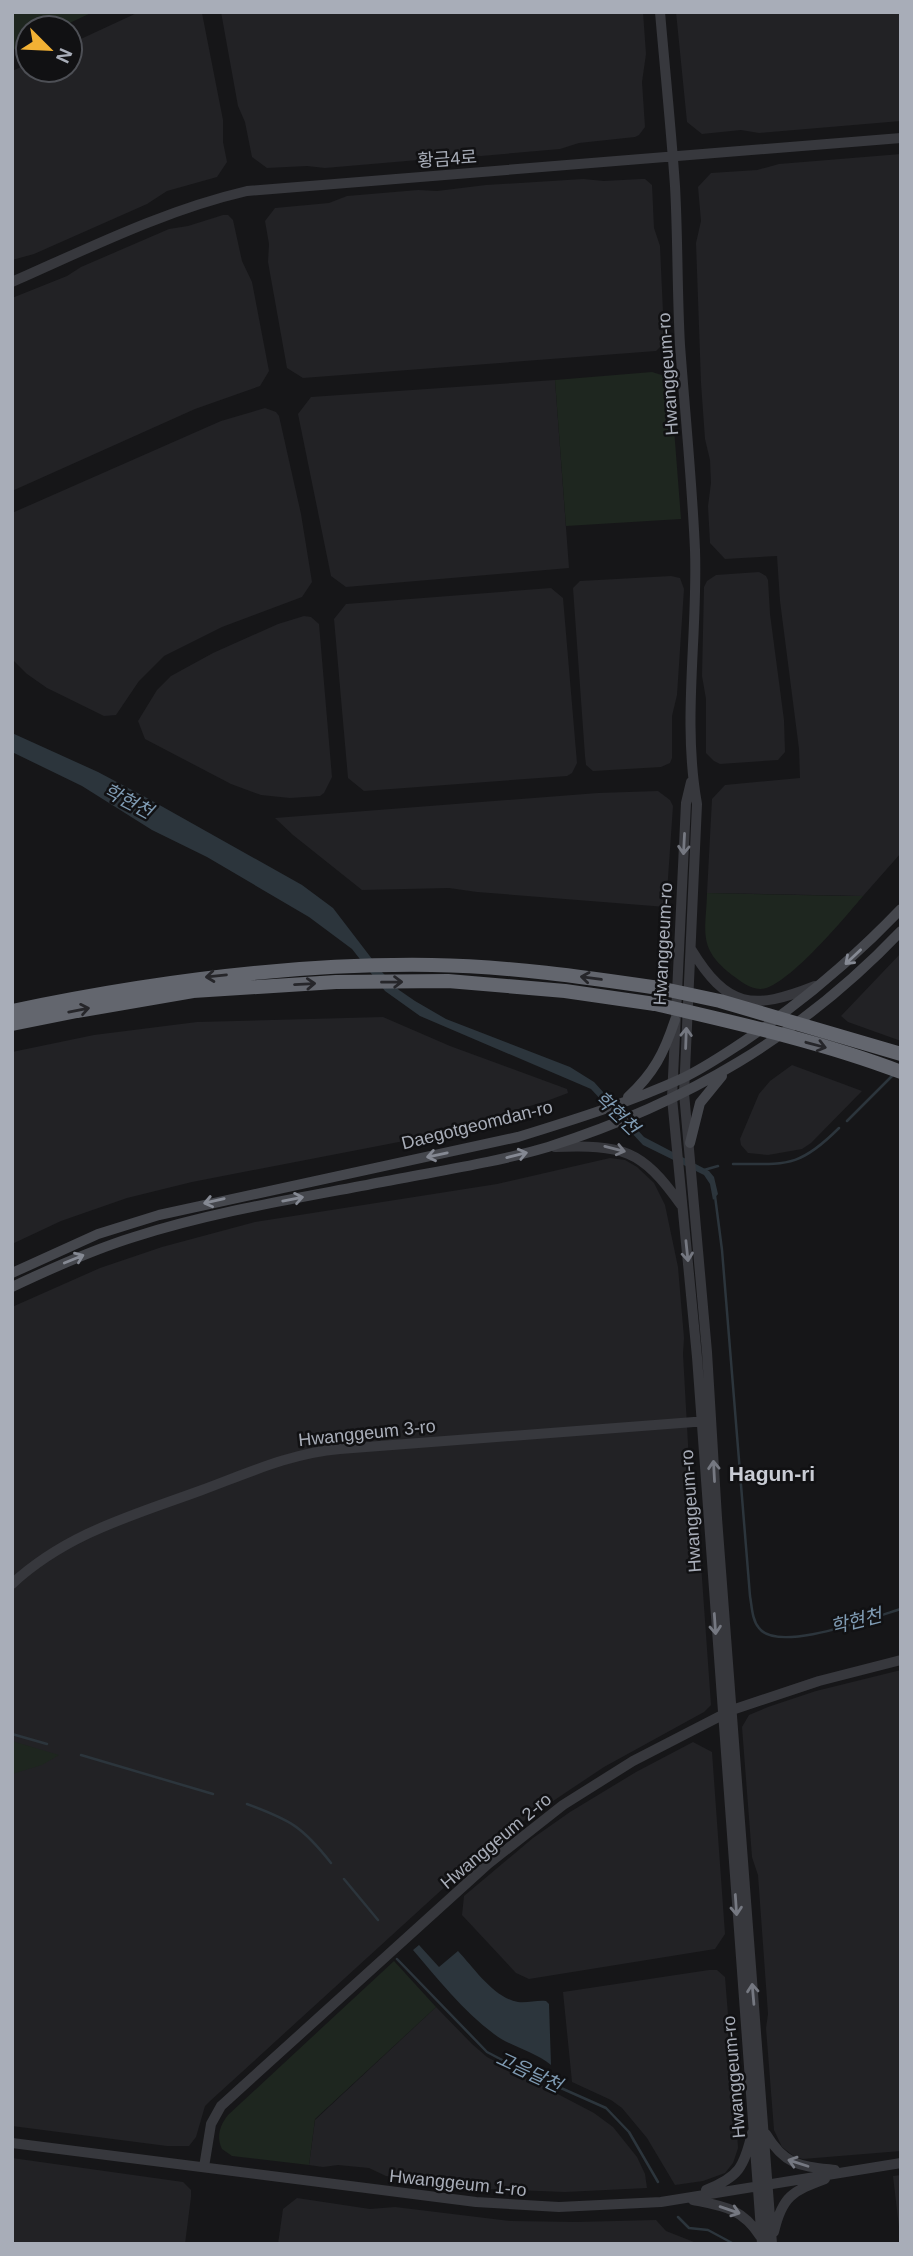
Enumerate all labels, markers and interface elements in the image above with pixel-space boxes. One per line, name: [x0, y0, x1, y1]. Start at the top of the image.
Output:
north arrow: [14, 14, 84, 84]
text: N: [52, 45, 76, 66]
street label: 황금4로: [417, 147, 477, 171]
street label: Hwanggeum-ro: [654, 312, 682, 436]
water label: 학현천: [100, 779, 157, 823]
one-way arrow: [678, 833, 691, 856]
street label: Hwanggeum-ro: [650, 882, 676, 1006]
one-way arrow: [845, 949, 862, 966]
one-way arrow: [205, 970, 227, 983]
one-way arrow: [580, 971, 603, 984]
one-way arrow: [380, 975, 403, 989]
one-way arrow: [293, 977, 316, 990]
one-way arrow: [67, 1003, 90, 1017]
one-way arrow: [680, 1027, 693, 1050]
one-way arrow: [804, 1039, 827, 1052]
water label: 학현천: [591, 1087, 644, 1140]
street label: Daegotgeomdan-ro: [399, 1097, 555, 1153]
one-way arrow: [603, 1143, 626, 1156]
one-way arrow: [505, 1148, 527, 1161]
one-way arrow: [426, 1149, 449, 1163]
one-way arrow: [281, 1192, 304, 1206]
one-way arrow: [203, 1195, 226, 1209]
one-way arrow: [680, 1239, 693, 1262]
one-way arrow: [63, 1252, 85, 1265]
street label: Hwanggeum 3-ro: [297, 1416, 437, 1450]
street label: Hwanggeum-ro: [677, 1449, 705, 1573]
one-way arrow: [708, 1460, 721, 1483]
district label: Hagun-ri: [729, 1462, 815, 1485]
water label: 학현천: [828, 1604, 885, 1638]
one-way arrow: [709, 1612, 722, 1635]
street label: Hwanggeum 2-ro: [437, 1789, 555, 1893]
one-way arrow: [729, 1893, 742, 1916]
one-way arrow: [746, 1983, 759, 2006]
street label: Hwanggeum-ro: [719, 2015, 749, 2139]
water label: 고음달천: [493, 2048, 566, 2097]
one-way arrow: [787, 2156, 809, 2168]
street label: Hwanggeum 1-ro: [388, 2166, 528, 2200]
one-way arrow: [718, 2205, 740, 2217]

